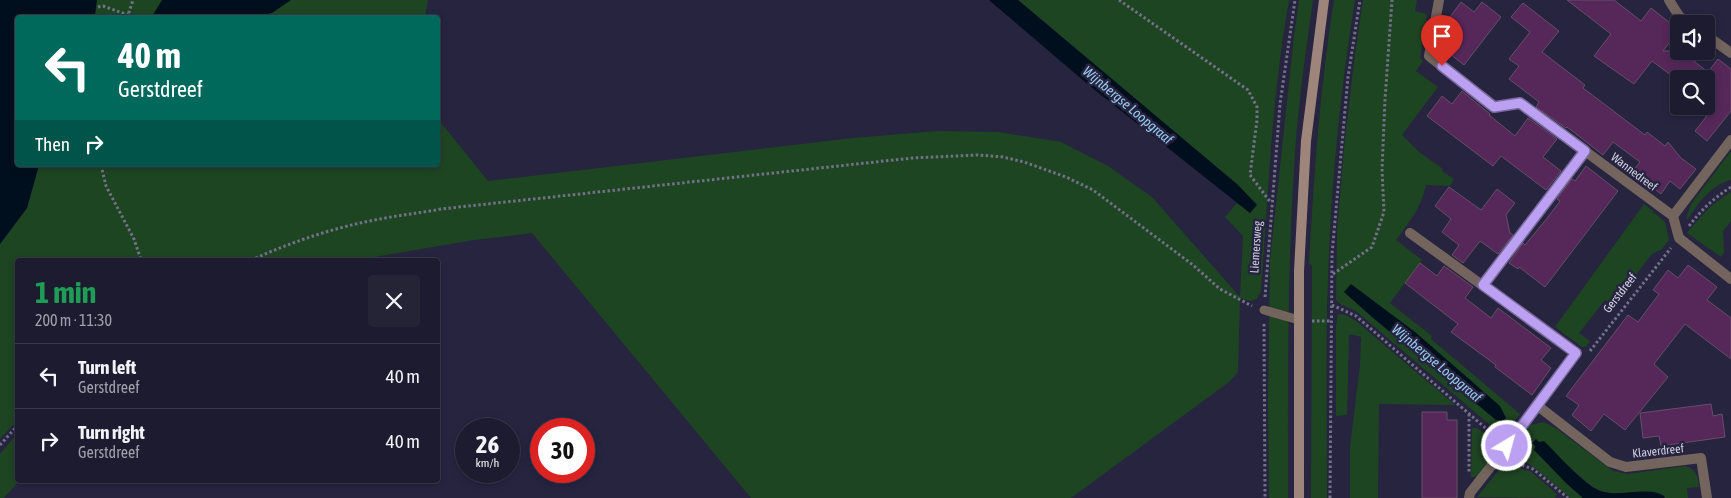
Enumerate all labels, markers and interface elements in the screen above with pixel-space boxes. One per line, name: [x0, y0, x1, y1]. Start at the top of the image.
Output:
pin: [1421, 15, 1463, 66]
map controls: [1670, 15, 1715, 115]
button: sound: [1670, 15, 1715, 60]
icon: arrive: [1428, 22, 1456, 50]
icon: left: [35, 35, 100, 100]
text: 40 m: [118, 35, 181, 75]
water label: Wijnbergse Loopgraaf: [1080, 63, 1177, 148]
button: search: [1670, 70, 1715, 115]
text: Gerstdreef: [118, 76, 203, 102]
icon: right: [80, 130, 108, 158]
text: Then: [35, 133, 70, 155]
street label: Wannedreef: [1608, 150, 1660, 194]
street label: Liemersweg: [1247, 220, 1265, 274]
street label: Gerstdreef: [1600, 270, 1640, 316]
text: 1 min: [35, 275, 96, 309]
button: close: [368, 275, 420, 327]
text: 200 m · 11:30: [35, 311, 112, 329]
water label: Wijnbergse Loopgraaf: [1389, 321, 1486, 406]
text: Turn left: [78, 356, 136, 378]
icon: left: [35, 362, 63, 390]
text: 40 m: [386, 365, 420, 387]
text: Gerstdreef: [78, 378, 140, 396]
speed limit sign: 30: [530, 418, 595, 483]
position arrow: [1480, 419, 1532, 471]
text: Turn right: [78, 421, 145, 443]
icon: right: [35, 427, 63, 455]
text: 40 m: [386, 430, 420, 452]
text: 26: [476, 430, 499, 458]
street label: Klaverdreef: [1631, 441, 1685, 461]
text: Gerstdreef: [78, 443, 140, 461]
text: km/h: [476, 456, 499, 470]

